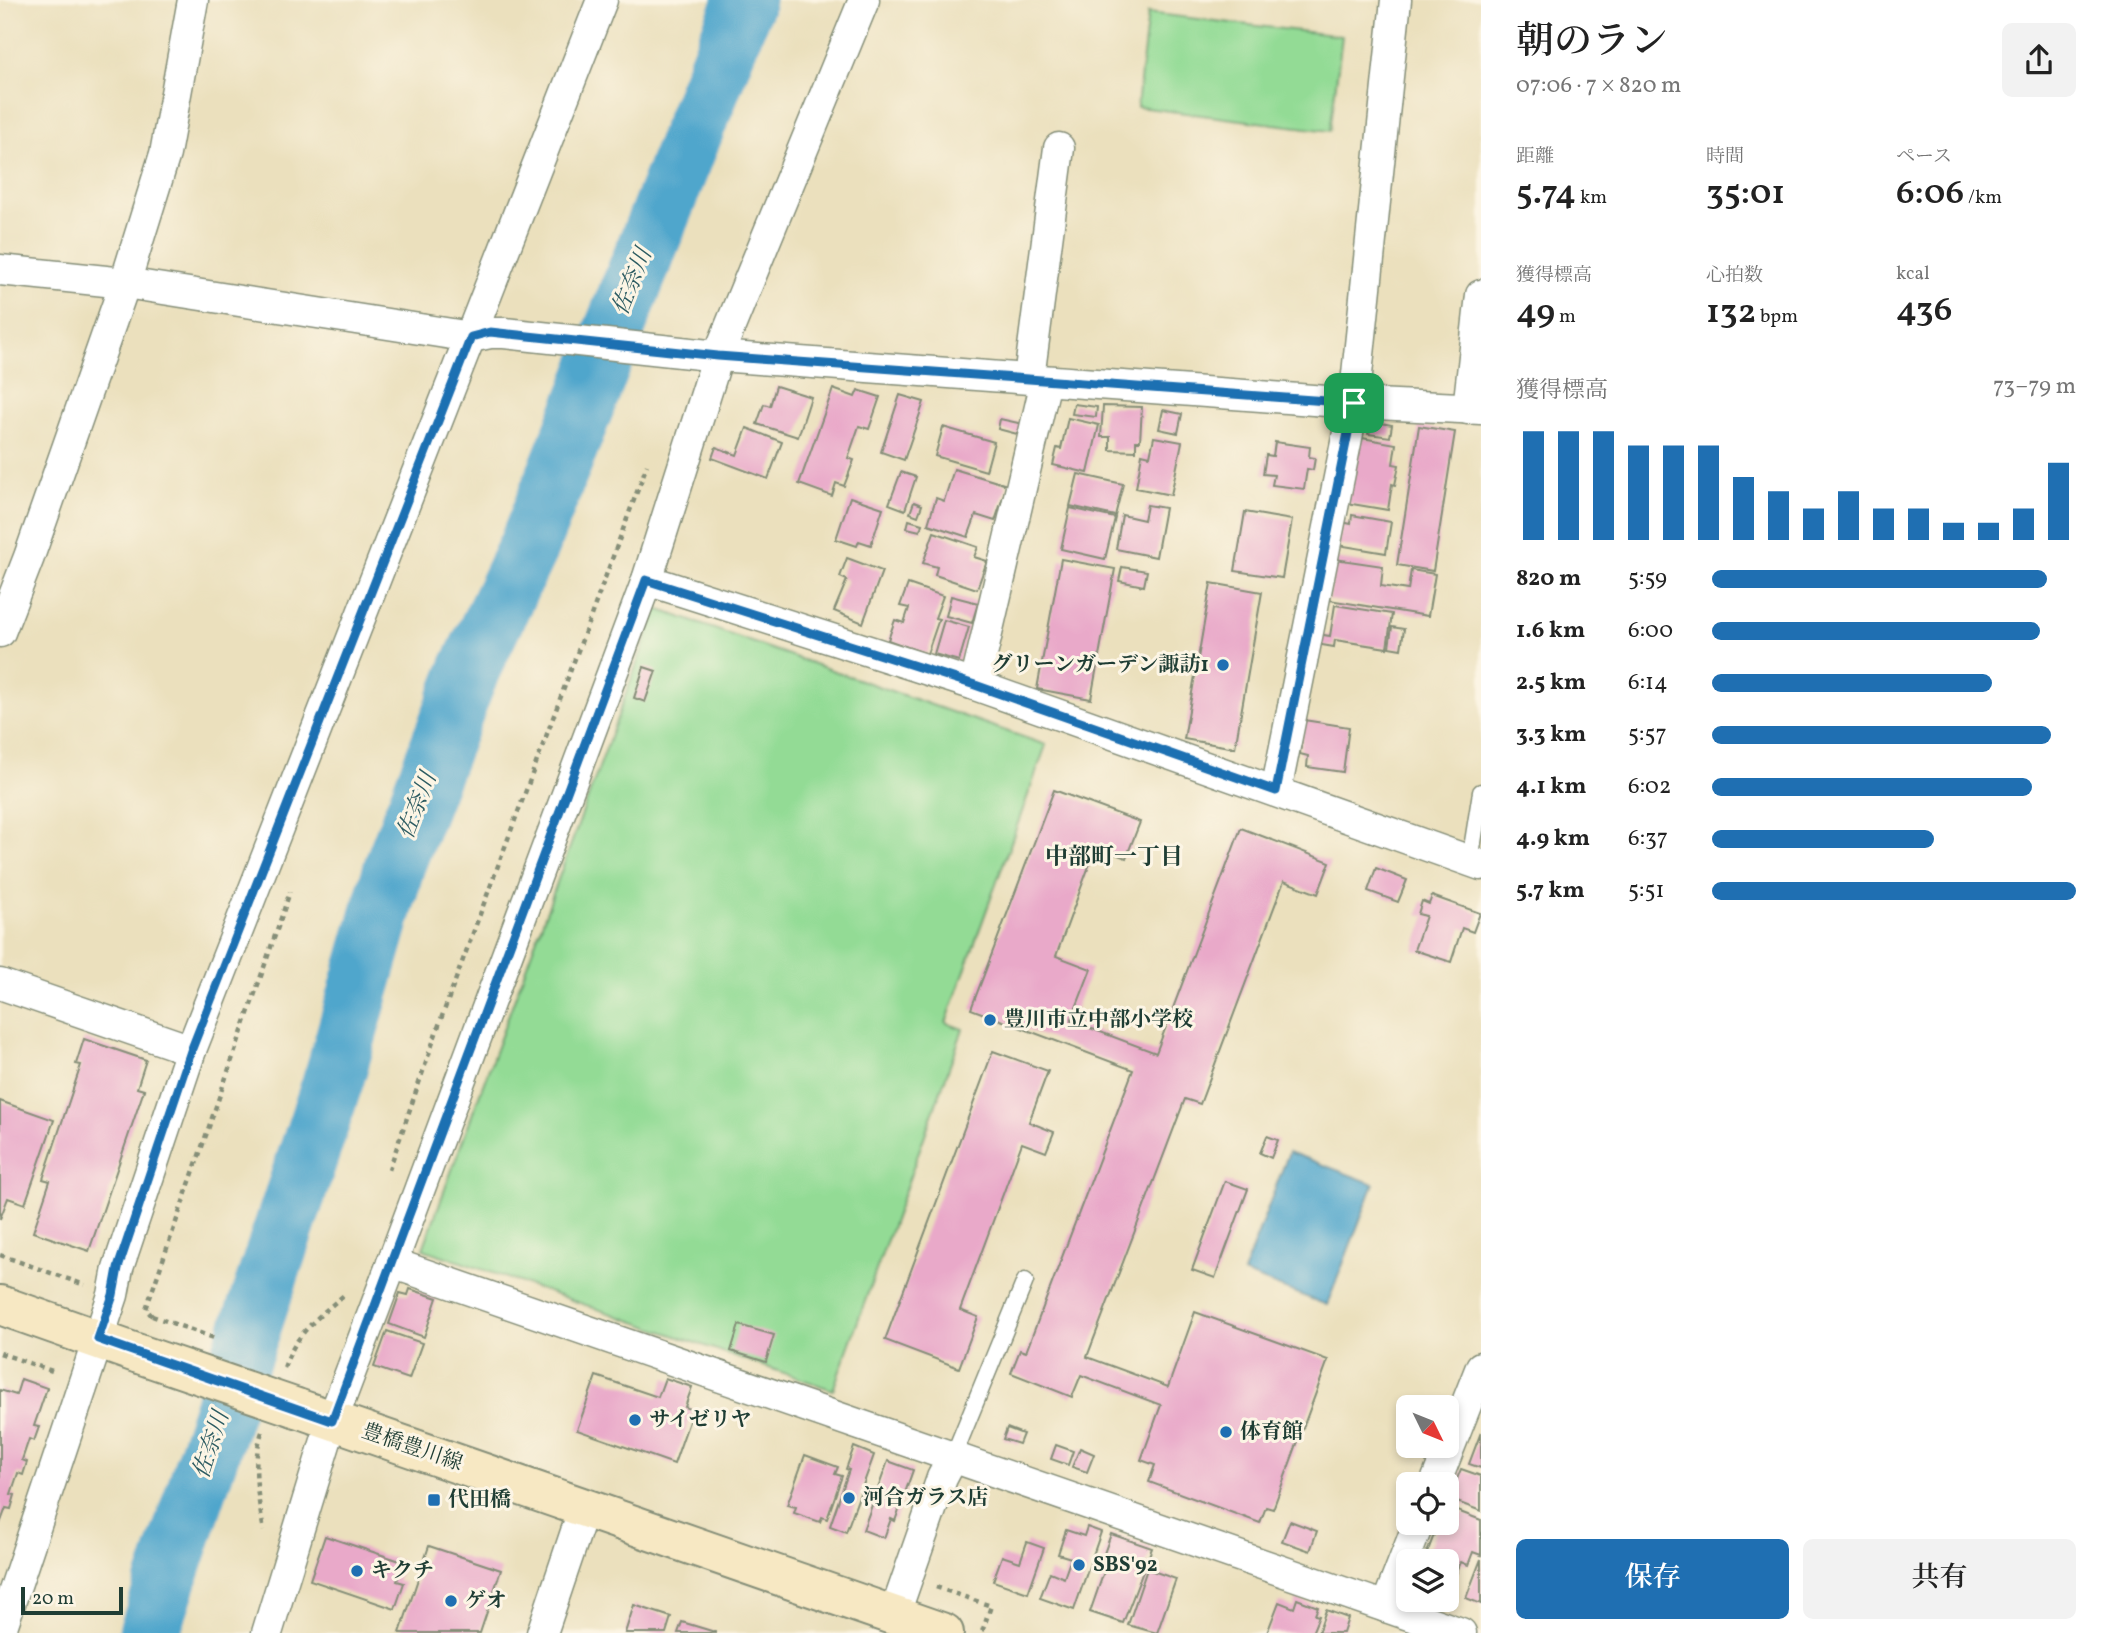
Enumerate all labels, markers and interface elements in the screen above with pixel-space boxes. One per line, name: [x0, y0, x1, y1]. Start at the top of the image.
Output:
text: 朝のラン: [1516, 17, 1668, 70]
button: share: [2002, 23, 2076, 97]
text: 07:06 · 7 × 820 m: [1516, 70, 1681, 102]
text: 距離: [1516, 144, 1554, 170]
text: 時間: [1706, 144, 1744, 170]
text: ペース: [1896, 144, 1952, 170]
text: 5.74: [1516, 170, 1576, 218]
text: 35:01: [1706, 170, 1785, 218]
text: 6:06: [1896, 170, 1964, 218]
text: km: [1576, 185, 1607, 211]
text: /km: [1964, 185, 2002, 211]
water label: 佐奈川: [605, 241, 662, 320]
text: kcal: [1896, 261, 1930, 287]
text: 獲得標高: [1516, 263, 1592, 289]
text: 心拍数: [1706, 263, 1763, 289]
text: 436: [1896, 287, 1952, 335]
text: 49: [1516, 289, 1555, 337]
text: 132: [1706, 289, 1756, 337]
text: m: [1555, 304, 1576, 330]
text: bpm: [1756, 304, 1798, 330]
text: 73–79 m: [1993, 371, 2076, 403]
pin: [1324, 373, 1384, 433]
text: 獲得標高: [1516, 375, 1608, 407]
icon: arrive: [1335, 384, 1373, 422]
text: 820 m: [1516, 563, 1581, 595]
text: 5:59: [1628, 563, 1667, 595]
text: 1.6 km: [1516, 615, 1585, 647]
text: 6:00: [1628, 615, 1673, 647]
place label: グリーンガーデン諏訪1: [991, 651, 1209, 680]
marker: グリーンガーデン諏訪1: [1215, 657, 1231, 673]
text: 2.5 km: [1516, 667, 1586, 699]
text: 6:14: [1628, 667, 1668, 699]
text: 3.3 km: [1516, 719, 1586, 751]
text: 5:57: [1628, 719, 1667, 751]
water label: 佐奈川: [391, 765, 446, 844]
text: 4.1 km: [1516, 771, 1587, 803]
text: 6:02: [1628, 771, 1671, 803]
text: 4.9 km: [1516, 823, 1590, 855]
text: 6:37: [1628, 823, 1668, 855]
district label: 中部町一丁目: [1045, 842, 1183, 874]
text: 5.7 km: [1516, 875, 1585, 907]
text: 5:51: [1628, 875, 1664, 907]
place label: 豊川市立中部小学校: [1004, 1006, 1193, 1035]
marker: 豊川市立中部小学校: [982, 1012, 998, 1028]
north arrow: [1396, 1395, 1460, 1458]
map controls: [1396, 1395, 1459, 1612]
water label: 佐奈川: [186, 1404, 239, 1483]
place label: サイゼリヤ: [649, 1406, 751, 1435]
marker: サイゼリヤ: [627, 1412, 643, 1428]
street label: 豊橋豊川線: [358, 1417, 466, 1479]
place label: 体育館: [1240, 1418, 1303, 1447]
marker: 体育館: [1218, 1424, 1234, 1440]
button: locate: [1396, 1472, 1459, 1535]
place label: 河合ガラス店: [863, 1484, 988, 1513]
place label: 代田橋: [448, 1486, 511, 1515]
marker: 河合ガラス店: [841, 1490, 857, 1506]
marker: 代田橋: [426, 1492, 442, 1508]
button: 保存: [1516, 1539, 1789, 1619]
button: 共有: [1803, 1539, 2076, 1619]
button: layers: [1396, 1549, 1459, 1612]
place label: SBS'92: [1093, 1551, 1158, 1580]
place label: キクチ: [371, 1557, 434, 1586]
marker: SBS'92: [1071, 1557, 1087, 1573]
marker: キクチ: [349, 1563, 365, 1579]
scale bar: [21, 1584, 122, 1616]
text: 20 m: [32, 1586, 74, 1612]
place label: ゲオ: [465, 1587, 507, 1616]
marker: ゲオ: [443, 1593, 459, 1609]

